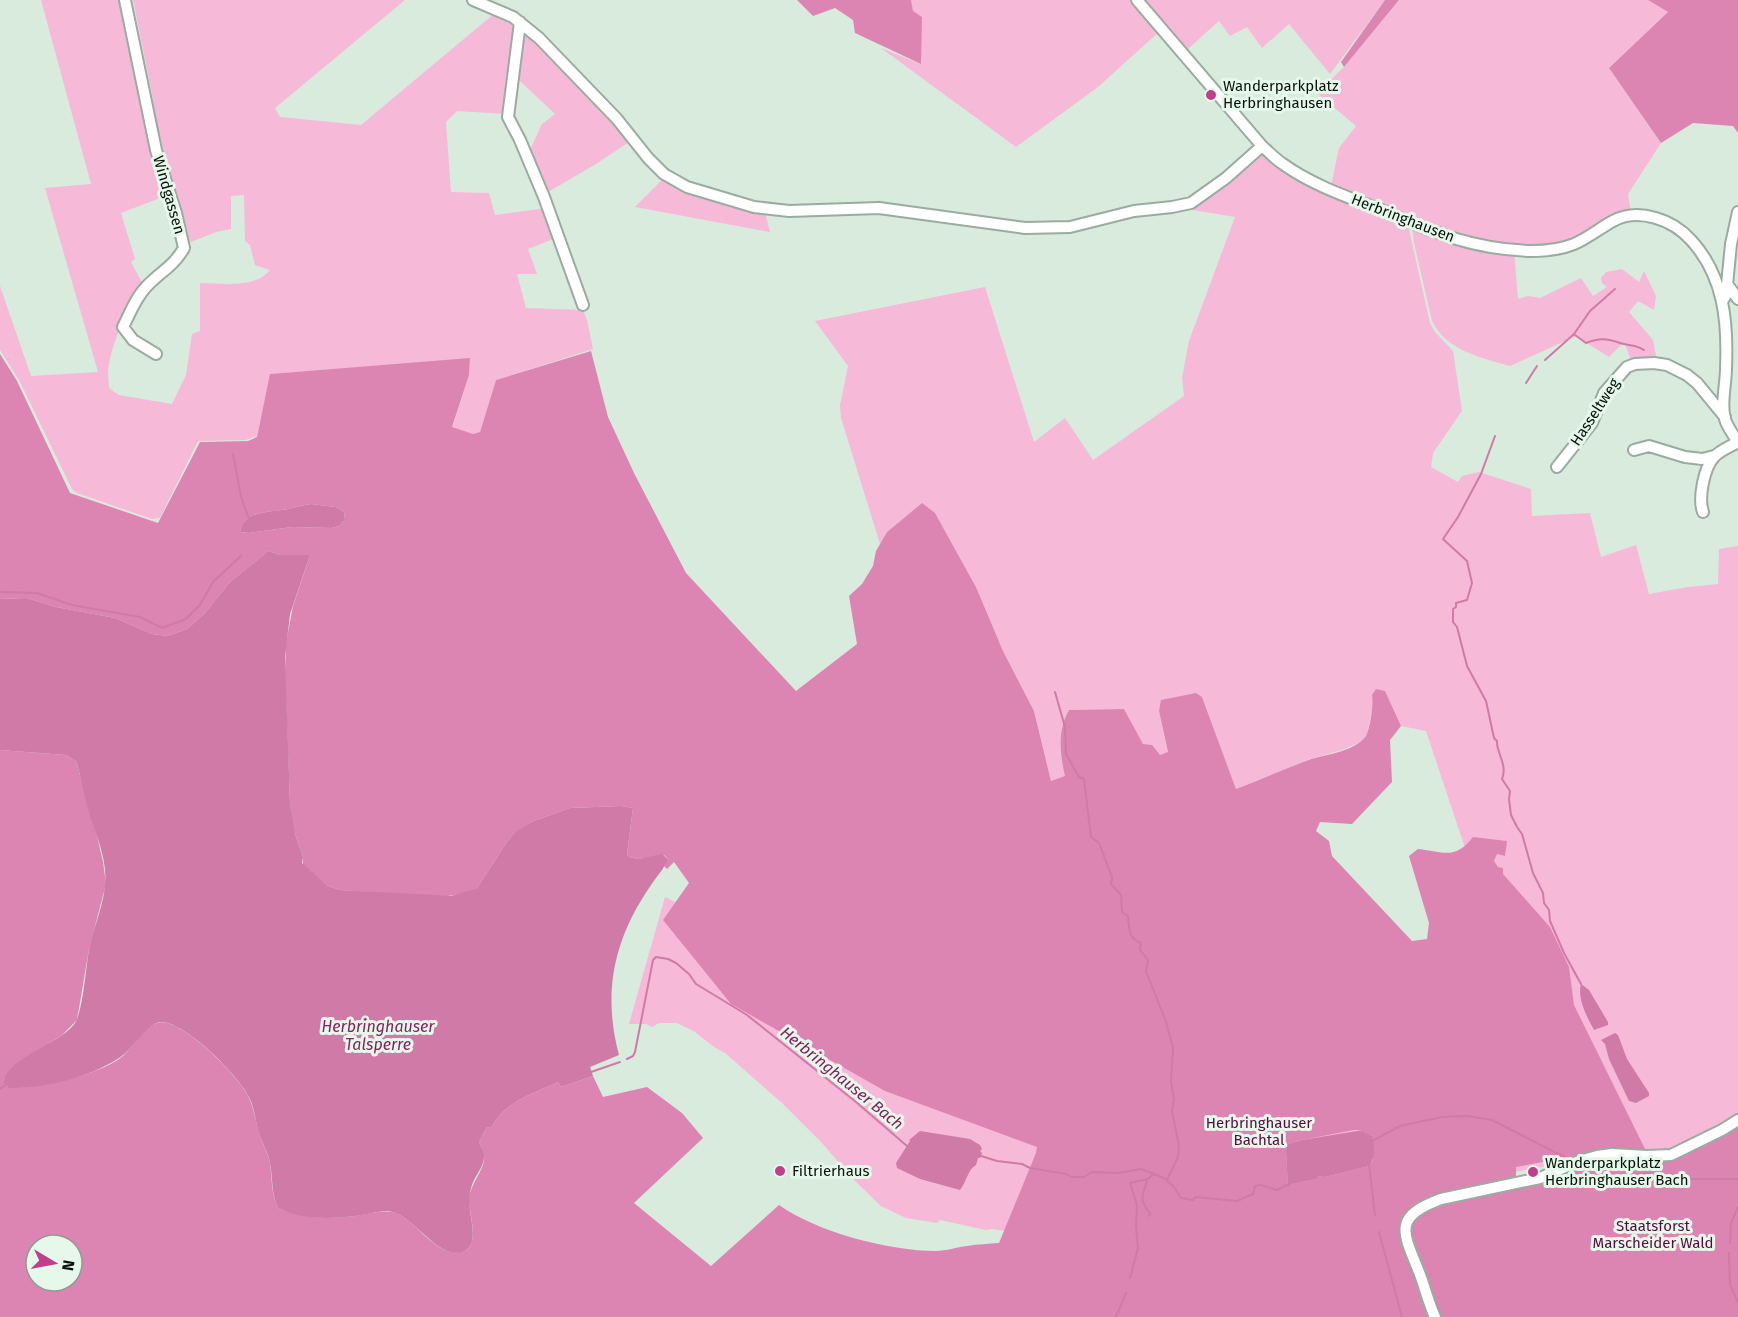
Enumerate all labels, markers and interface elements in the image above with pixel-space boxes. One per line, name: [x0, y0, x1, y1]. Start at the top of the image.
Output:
place label: Wanderparkplatz Herbringhausen: [1223, 77, 1339, 112]
marker: Wanderparkplatz Herbringhausen: [1204, 88, 1218, 102]
street label: Windgassen: [149, 154, 189, 236]
street label: Herbringhausen: [1349, 190, 1457, 246]
street label: Hasseltweg: [1567, 375, 1624, 449]
water label: Herbringhauser Talsperre: [322, 1017, 435, 1054]
water label: Herbringhauser Bach: [777, 1023, 907, 1133]
park label: Herbringhauser Bachtal: [1206, 1114, 1312, 1149]
place label: Wanderparkplatz Herbringhauser Bach: [1545, 1154, 1689, 1189]
place label: Filtrierhaus: [792, 1162, 870, 1180]
marker: Filtrierhaus: [773, 1164, 787, 1178]
marker: Wanderparkplatz Herbringhauser Bach: [1526, 1165, 1540, 1179]
park label: Staatsforst Marscheider Wald: [1593, 1217, 1713, 1252]
north arrow: [24, 1233, 84, 1293]
text: N: [58, 1259, 79, 1272]

